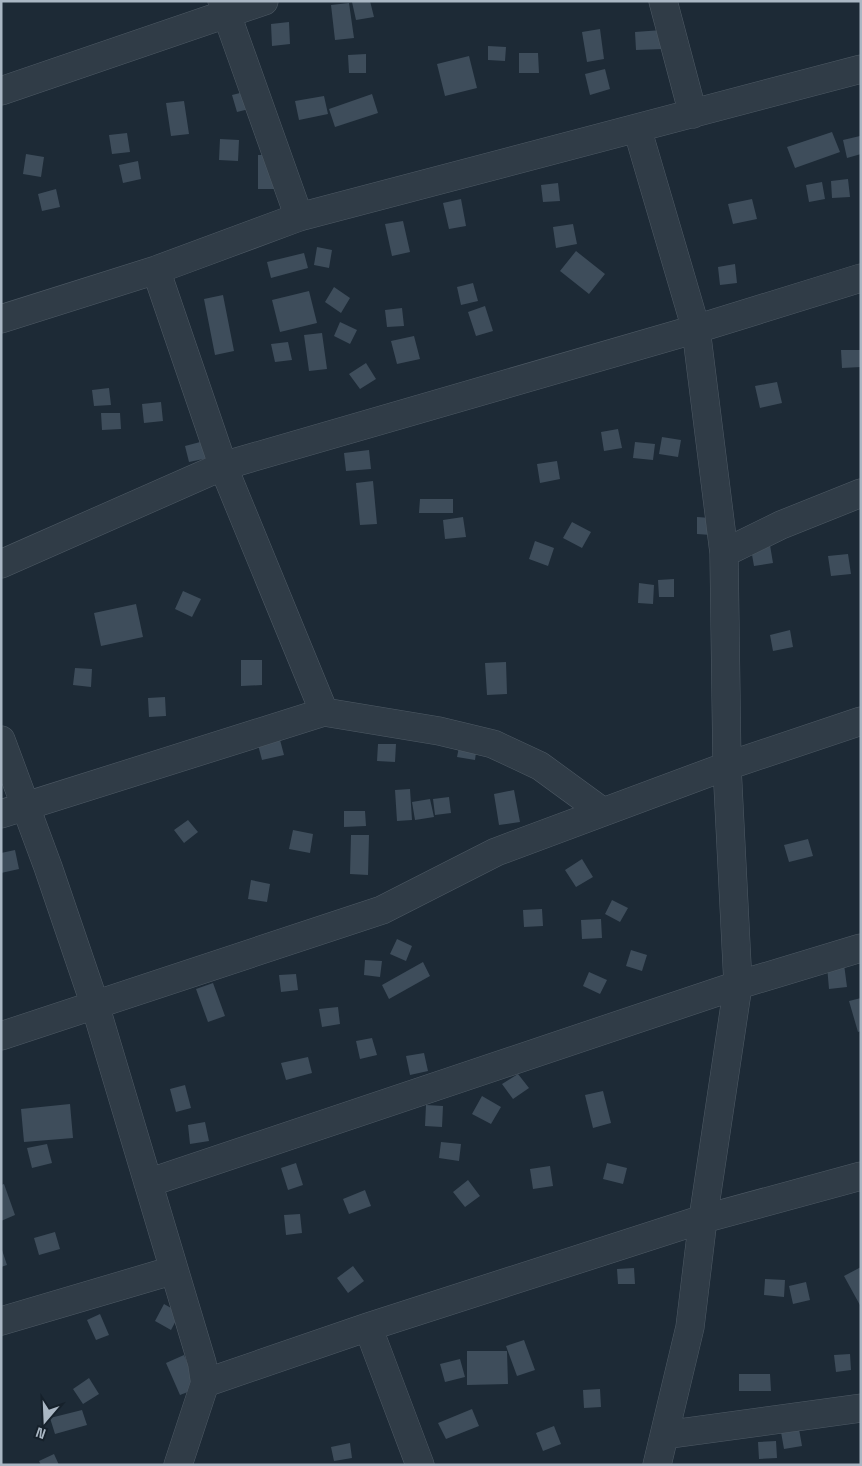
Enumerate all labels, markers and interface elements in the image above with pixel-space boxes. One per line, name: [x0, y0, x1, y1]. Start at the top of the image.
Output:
north arrow: [20, 1396, 70, 1446]
text: N: [33, 1423, 48, 1443]

